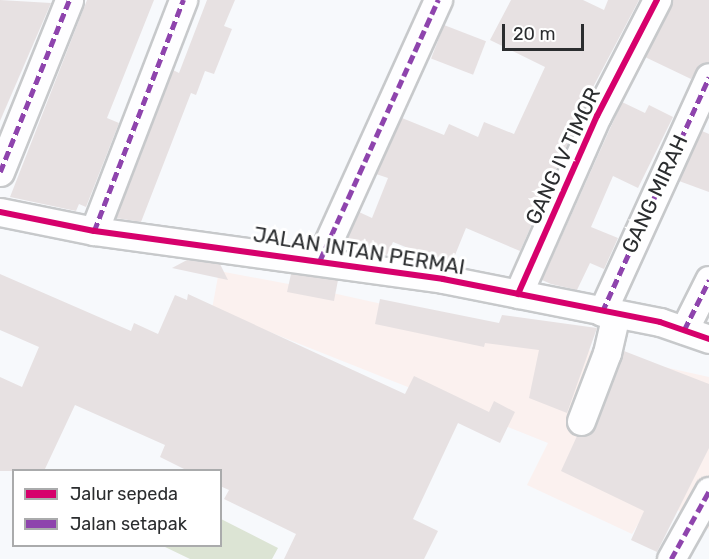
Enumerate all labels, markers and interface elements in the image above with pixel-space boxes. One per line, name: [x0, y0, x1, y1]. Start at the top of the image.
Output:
scale bar: [505, 12, 588, 50]
text: 20 m: [513, 23, 555, 45]
street label: GANG IV TIMOR: [520, 83, 606, 229]
street label: GANG MIRAH: [617, 131, 693, 257]
street label: JALAN INTAN PERMAI: [251, 222, 467, 280]
legend: [12, 469, 222, 547]
text: Jalur sepeda: [70, 483, 178, 505]
text: Jalan setapak: [70, 513, 187, 535]

